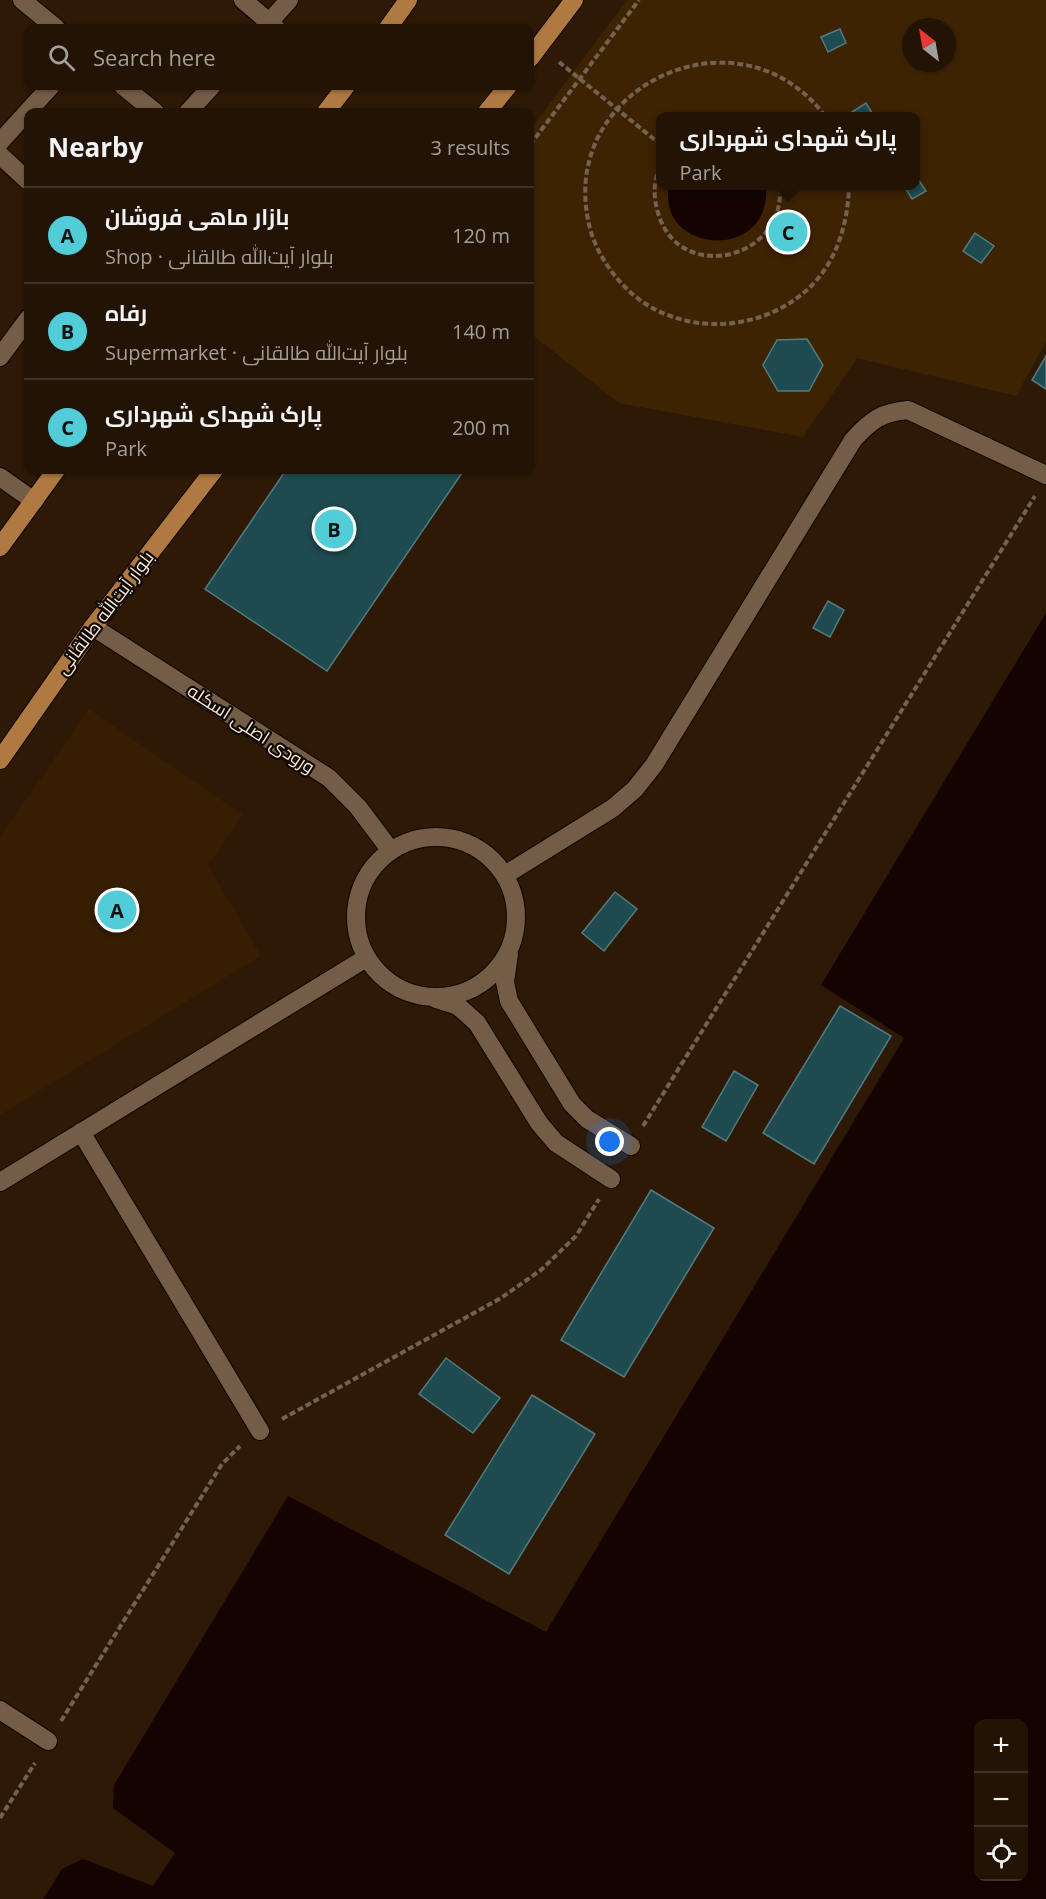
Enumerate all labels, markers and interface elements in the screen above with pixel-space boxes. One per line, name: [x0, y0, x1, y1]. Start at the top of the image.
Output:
north arrow: [902, 18, 956, 72]
search box: [24, 24, 534, 90]
icon: search: [45, 41, 78, 74]
text: Search here: [93, 42, 216, 72]
popup: [656, 112, 920, 190]
text: پارک شهدای شهرداری: [680, 122, 896, 152]
text: Nearby: [48, 129, 143, 165]
text: 3 results: [430, 134, 510, 161]
text: Park: [680, 159, 721, 186]
text: بازار ماهی فروشان: [105, 201, 289, 231]
pin: C: [768, 210, 808, 254]
text: A: [61, 222, 74, 249]
text: 120 m: [452, 222, 510, 249]
text: Shop · بلوار آیت‌الله طالقانی: [105, 243, 334, 270]
text: رفاه: [105, 297, 147, 327]
text: B: [61, 318, 74, 345]
text: 140 m: [452, 318, 510, 345]
text: Supermarket · بلوار آیت‌الله طالقانی: [105, 339, 408, 366]
text: پارک شهدای شهرداری: [105, 398, 322, 428]
text: C: [61, 414, 74, 441]
text: 200 m: [452, 414, 510, 441]
text: Park: [105, 435, 147, 462]
pin: B: [314, 506, 354, 552]
street label: بلوار آیت‌الله طالقانی: [50, 546, 159, 679]
street label: ورودی اصلی اسکله: [183, 678, 320, 778]
pin: A: [98, 888, 136, 932]
your location: [595, 1127, 624, 1156]
map controls: [974, 1719, 1028, 1881]
button: +: [974, 1719, 1028, 1773]
button: −: [974, 1773, 1028, 1827]
button: locate: [974, 1827, 1028, 1881]

